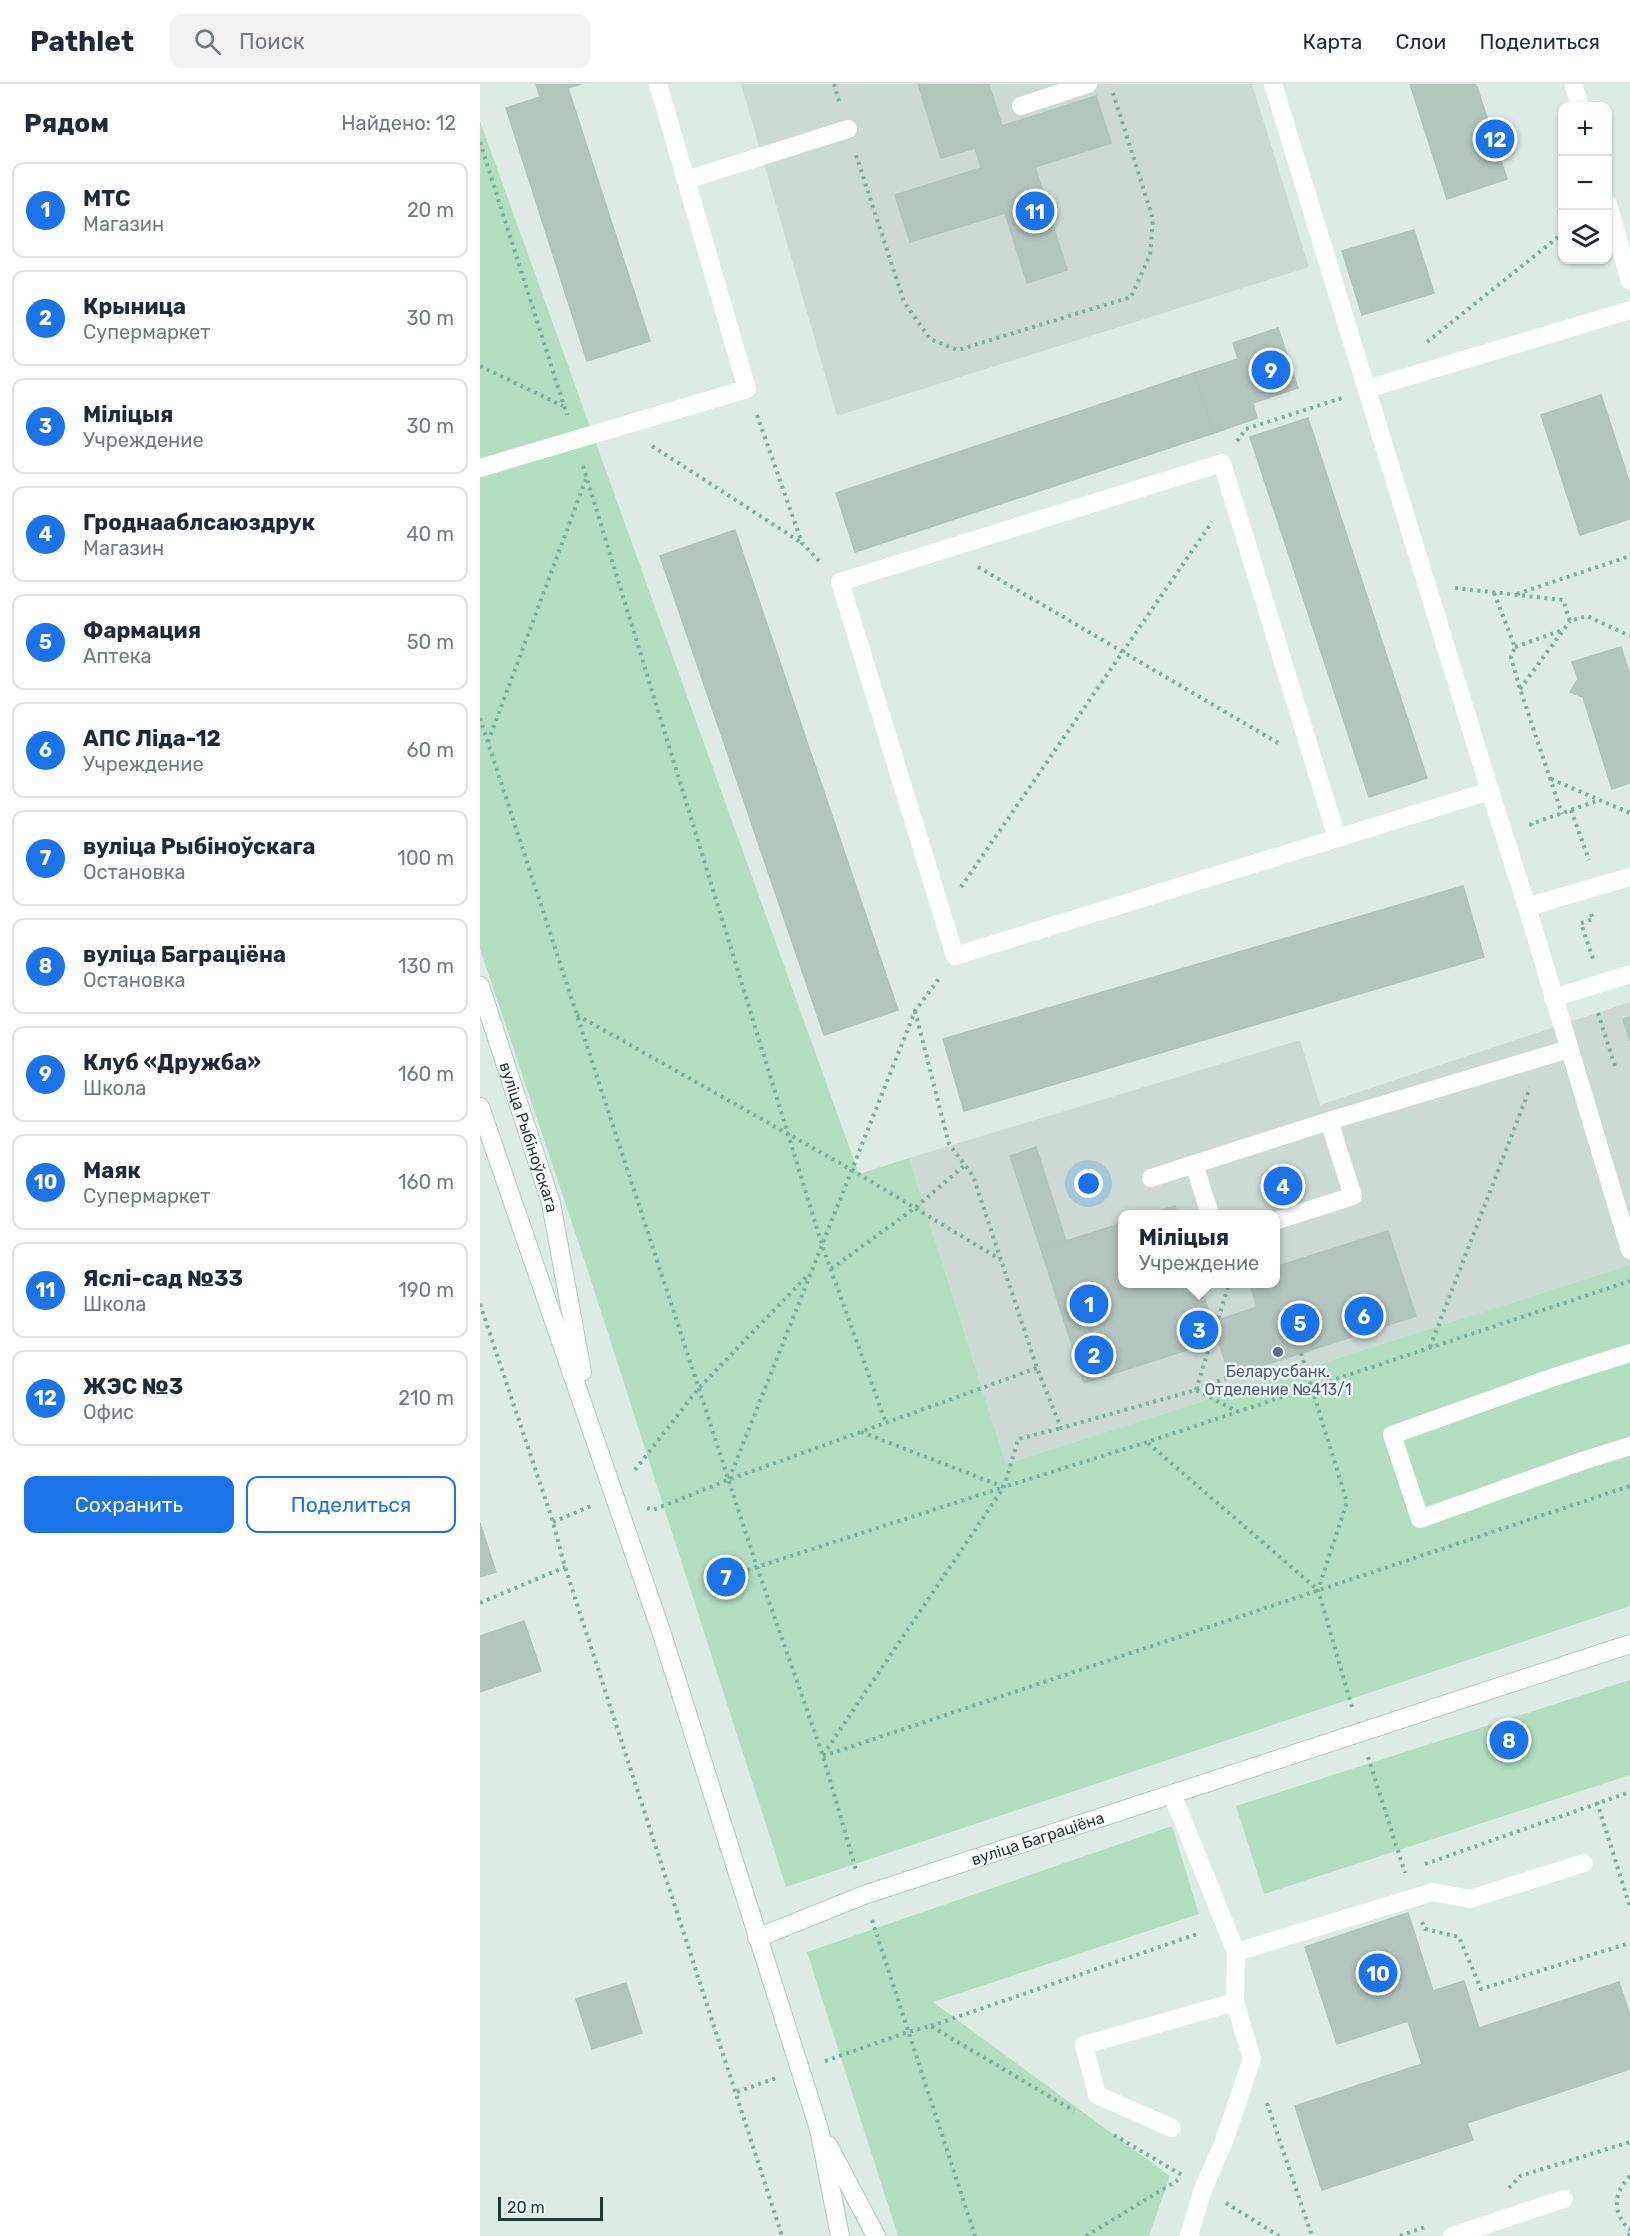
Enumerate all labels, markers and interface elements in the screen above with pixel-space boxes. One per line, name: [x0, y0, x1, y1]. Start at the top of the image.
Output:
search box: [170, 14, 590, 68]
text: Pathlet: [30, 25, 134, 58]
icon: search: [191, 25, 224, 58]
text: Поиск: [239, 28, 305, 55]
text: Карта: [1302, 29, 1362, 54]
text: Слои: [1395, 29, 1446, 54]
text: Поделиться: [1479, 29, 1600, 54]
map controls: [1558, 102, 1612, 264]
button: +: [1558, 102, 1612, 156]
text: Рядом: [24, 108, 109, 139]
text: Найдено: 12: [341, 111, 456, 135]
pin: 12: [1476, 116, 1514, 162]
button: −: [1558, 156, 1612, 210]
text: МТС: [83, 185, 131, 212]
pin: 11: [1016, 188, 1054, 234]
text: 1: [41, 198, 50, 222]
text: 20 m: [407, 198, 454, 222]
button: layers: [1558, 210, 1612, 264]
text: Магазин: [83, 212, 164, 236]
text: Крыница: [83, 293, 186, 320]
text: 2: [39, 306, 52, 330]
text: 30 m: [407, 306, 454, 330]
text: Супермаркет: [83, 320, 211, 344]
pin: 9: [1252, 348, 1290, 392]
text: Міліцыя: [83, 401, 173, 428]
text: 3: [39, 414, 52, 438]
text: 30 m: [407, 414, 454, 438]
text: Учреждение: [83, 428, 204, 452]
text: Гроднааблсаюздрук: [83, 509, 315, 536]
text: 4: [39, 522, 52, 546]
text: 40 m: [406, 522, 454, 546]
text: Магазин: [83, 536, 164, 560]
text: Фармация: [83, 617, 201, 644]
text: 5: [39, 630, 52, 654]
text: 50 m: [407, 630, 454, 654]
text: Аптека: [83, 644, 151, 668]
text: АПС Ліда-12: [83, 725, 221, 752]
text: 6: [39, 738, 52, 762]
text: 60 m: [407, 738, 454, 762]
text: Учреждение: [83, 752, 204, 776]
text: вуліца Рыбіноўскага: [83, 833, 315, 860]
text: 7: [40, 846, 51, 870]
text: 100 m: [397, 846, 454, 870]
text: Остановка: [83, 860, 186, 884]
text: вуліца Баграціёна: [83, 941, 286, 968]
text: 8: [39, 954, 52, 978]
text: 130 m: [398, 954, 454, 978]
text: Остановка: [83, 968, 186, 992]
text: Клуб «Дружба»: [83, 1049, 261, 1076]
street label: вуліца Рыбіноўскага: [496, 1060, 562, 1214]
text: 9: [39, 1062, 52, 1086]
text: 160 m: [398, 1062, 454, 1086]
text: Школа: [83, 1076, 146, 1100]
text: Маяк: [83, 1157, 141, 1184]
pin: 4: [1264, 1164, 1302, 1208]
your location: [1074, 1169, 1103, 1198]
text: 10: [34, 1170, 57, 1194]
text: 160 m: [398, 1170, 454, 1194]
text: Супермаркет: [83, 1184, 211, 1208]
popup: [1118, 1210, 1280, 1288]
text: Міліцыя: [1139, 1224, 1229, 1251]
text: Учреждение: [1139, 1251, 1259, 1275]
text: Яслі-сад №33: [83, 1265, 243, 1292]
text: 11: [36, 1278, 55, 1302]
text: 190 m: [398, 1278, 454, 1302]
pin: 1: [1070, 1282, 1108, 1326]
text: Школа: [83, 1292, 146, 1316]
pin: 6: [1344, 1294, 1384, 1338]
pin: 5: [1280, 1300, 1320, 1346]
pin: 3: [1180, 1308, 1218, 1352]
pin: 2: [1074, 1332, 1114, 1378]
marker: Беларусбанк. Отделение №413/1: [1271, 1345, 1285, 1359]
place label: Беларусбанк. Отделение №413/1: [1204, 1362, 1352, 1399]
text: ЖЭС №3: [83, 1373, 183, 1400]
text: 12: [34, 1386, 57, 1410]
text: 210 m: [398, 1386, 454, 1410]
text: Офис: [83, 1400, 134, 1424]
button: Сохранить: [24, 1476, 234, 1533]
button: Поделиться: [246, 1476, 456, 1533]
pin: 7: [706, 1554, 746, 1600]
pin: 8: [1490, 1718, 1528, 1762]
street label: вуліца Баграціёна: [969, 1807, 1106, 1869]
pin: 10: [1358, 1950, 1398, 1996]
scale bar: [498, 2194, 603, 2222]
text: 20 m: [507, 2198, 545, 2217]

